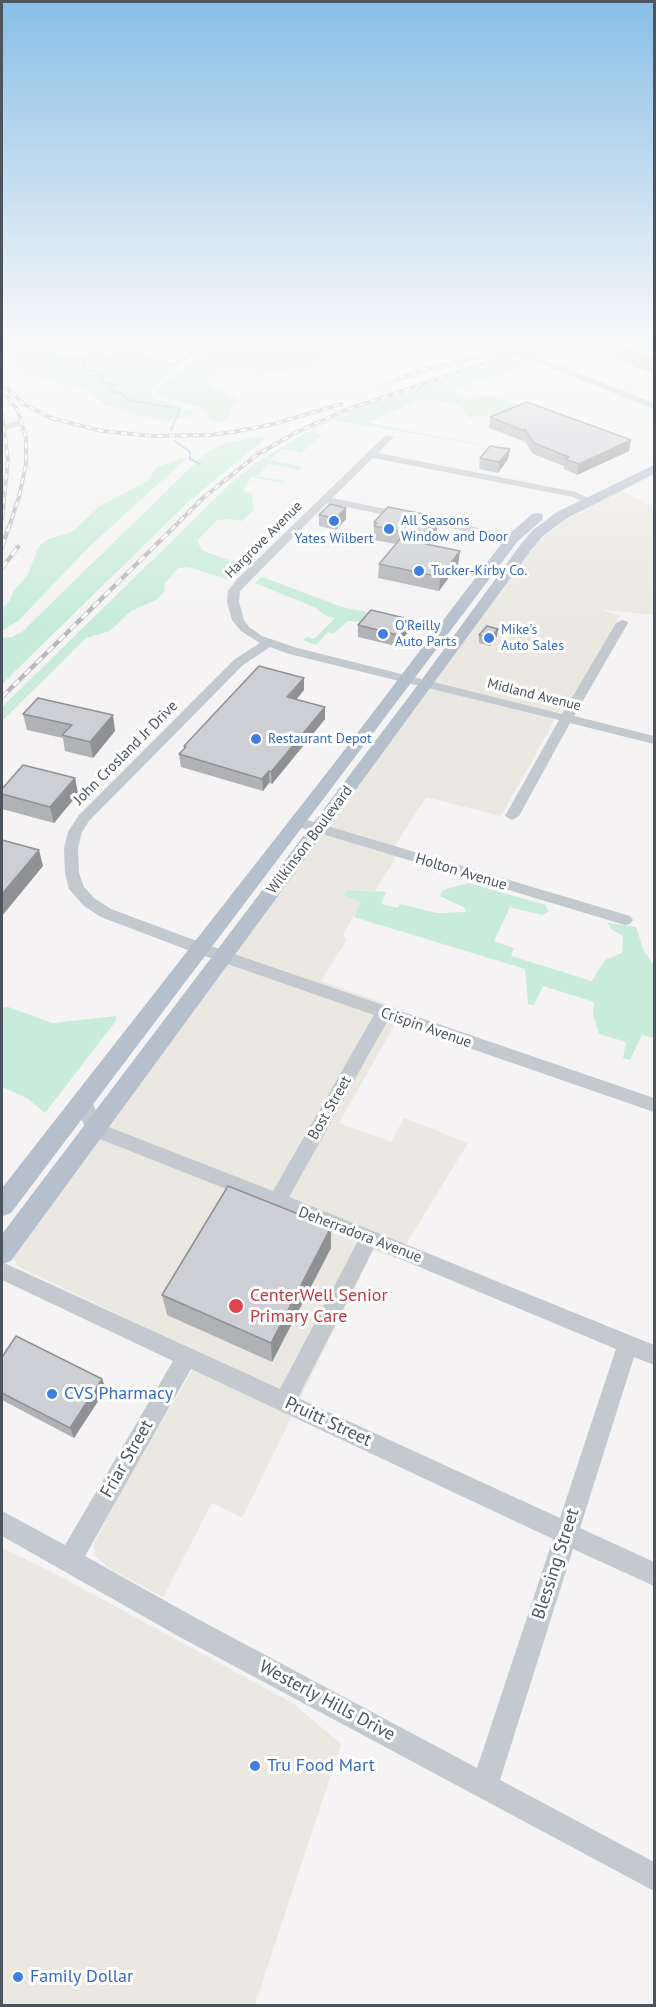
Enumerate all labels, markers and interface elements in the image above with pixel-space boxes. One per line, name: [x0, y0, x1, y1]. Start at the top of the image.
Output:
street label: Hargrove Avenue: [222, 498, 306, 582]
place label: All Seasons Window and Door: [401, 513, 508, 546]
marker: Yates Wilbert: [327, 514, 341, 528]
marker: All Seasons Window and Door: [382, 522, 396, 536]
place label: Yates Wilbert: [294, 531, 374, 547]
place label: Tucker-Kirby Co.: [431, 563, 527, 579]
marker: Tucker-Kirby Co.: [412, 564, 426, 578]
place label: O'Reilly Auto Parts: [395, 618, 457, 650]
place label: Mike's Auto Sales: [501, 622, 564, 654]
marker: O'Reilly Auto Parts: [376, 627, 390, 641]
marker: Mike's Auto Sales: [482, 631, 496, 645]
street label: Midland Avenue: [485, 675, 583, 715]
street label: John Crosland Jr Drive: [70, 697, 182, 809]
place label: Restaurant Depot: [268, 731, 372, 747]
marker: Restaurant Depot: [249, 732, 263, 746]
street label: Wilkinson Boulevard: [263, 782, 357, 898]
street label: Holton Avenue: [413, 850, 509, 894]
street label: Crispin Avenue: [378, 1004, 474, 1052]
street label: Bost Street: [305, 1073, 355, 1143]
street label: Deherradora Avenue: [296, 1203, 424, 1267]
place label: CenterWell Senior Primary Care: [250, 1285, 388, 1328]
marker: CenterWell Senior Primary Care: [227, 1297, 245, 1315]
place label: CVS Pharmacy: [64, 1383, 173, 1405]
marker: CVS Pharmacy: [45, 1387, 59, 1401]
street label: Pruitt Street: [281, 1393, 375, 1451]
street label: Friar Street: [96, 1416, 158, 1502]
street label: Blessing Street: [528, 1506, 584, 1622]
street label: Westerly Hills Drive: [255, 1656, 399, 1746]
place label: Tru Food Mart: [267, 1755, 375, 1777]
marker: Tru Food Mart: [248, 1759, 262, 1773]
place label: Family Dollar: [30, 1966, 133, 1988]
marker: Family Dollar: [11, 1970, 25, 1984]

